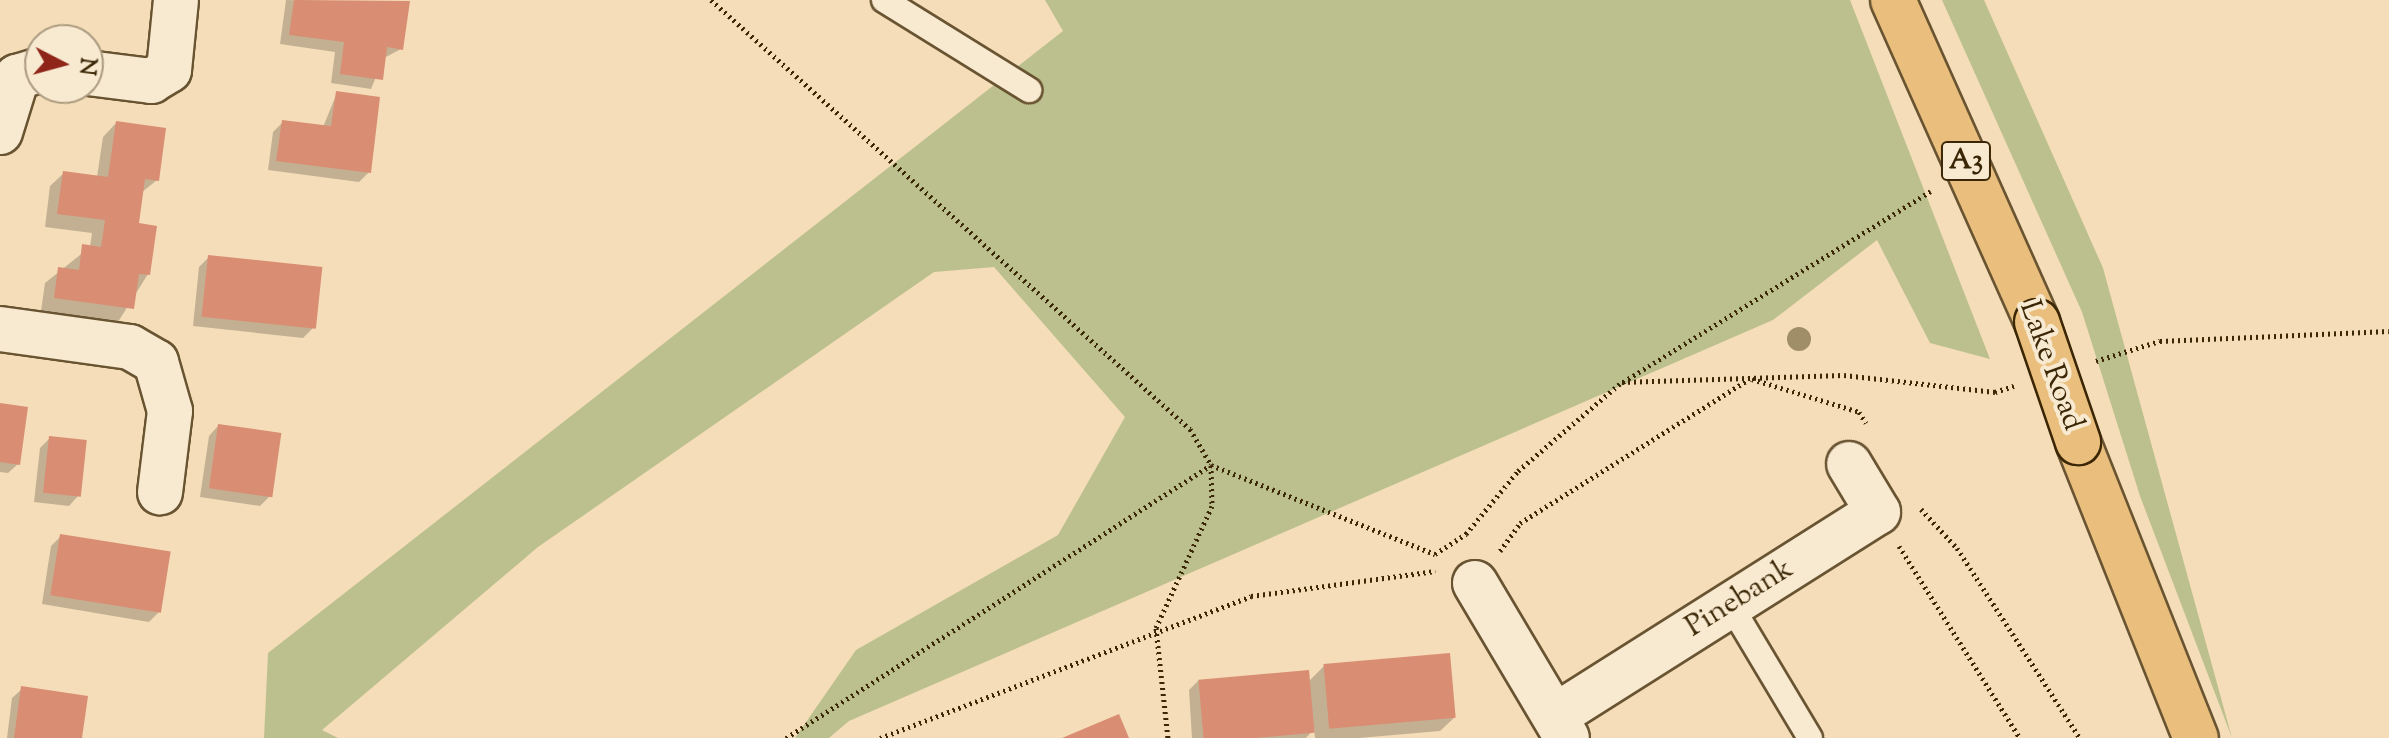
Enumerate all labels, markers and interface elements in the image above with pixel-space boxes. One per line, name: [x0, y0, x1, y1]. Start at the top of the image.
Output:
north arrow: [24, 24, 104, 104]
text: N: [69, 56, 103, 77]
road number: A3: [1940, 137, 1992, 185]
street label: Lake Road: [2010, 296, 2090, 436]
street label: Pinebank: [1679, 552, 1801, 646]

